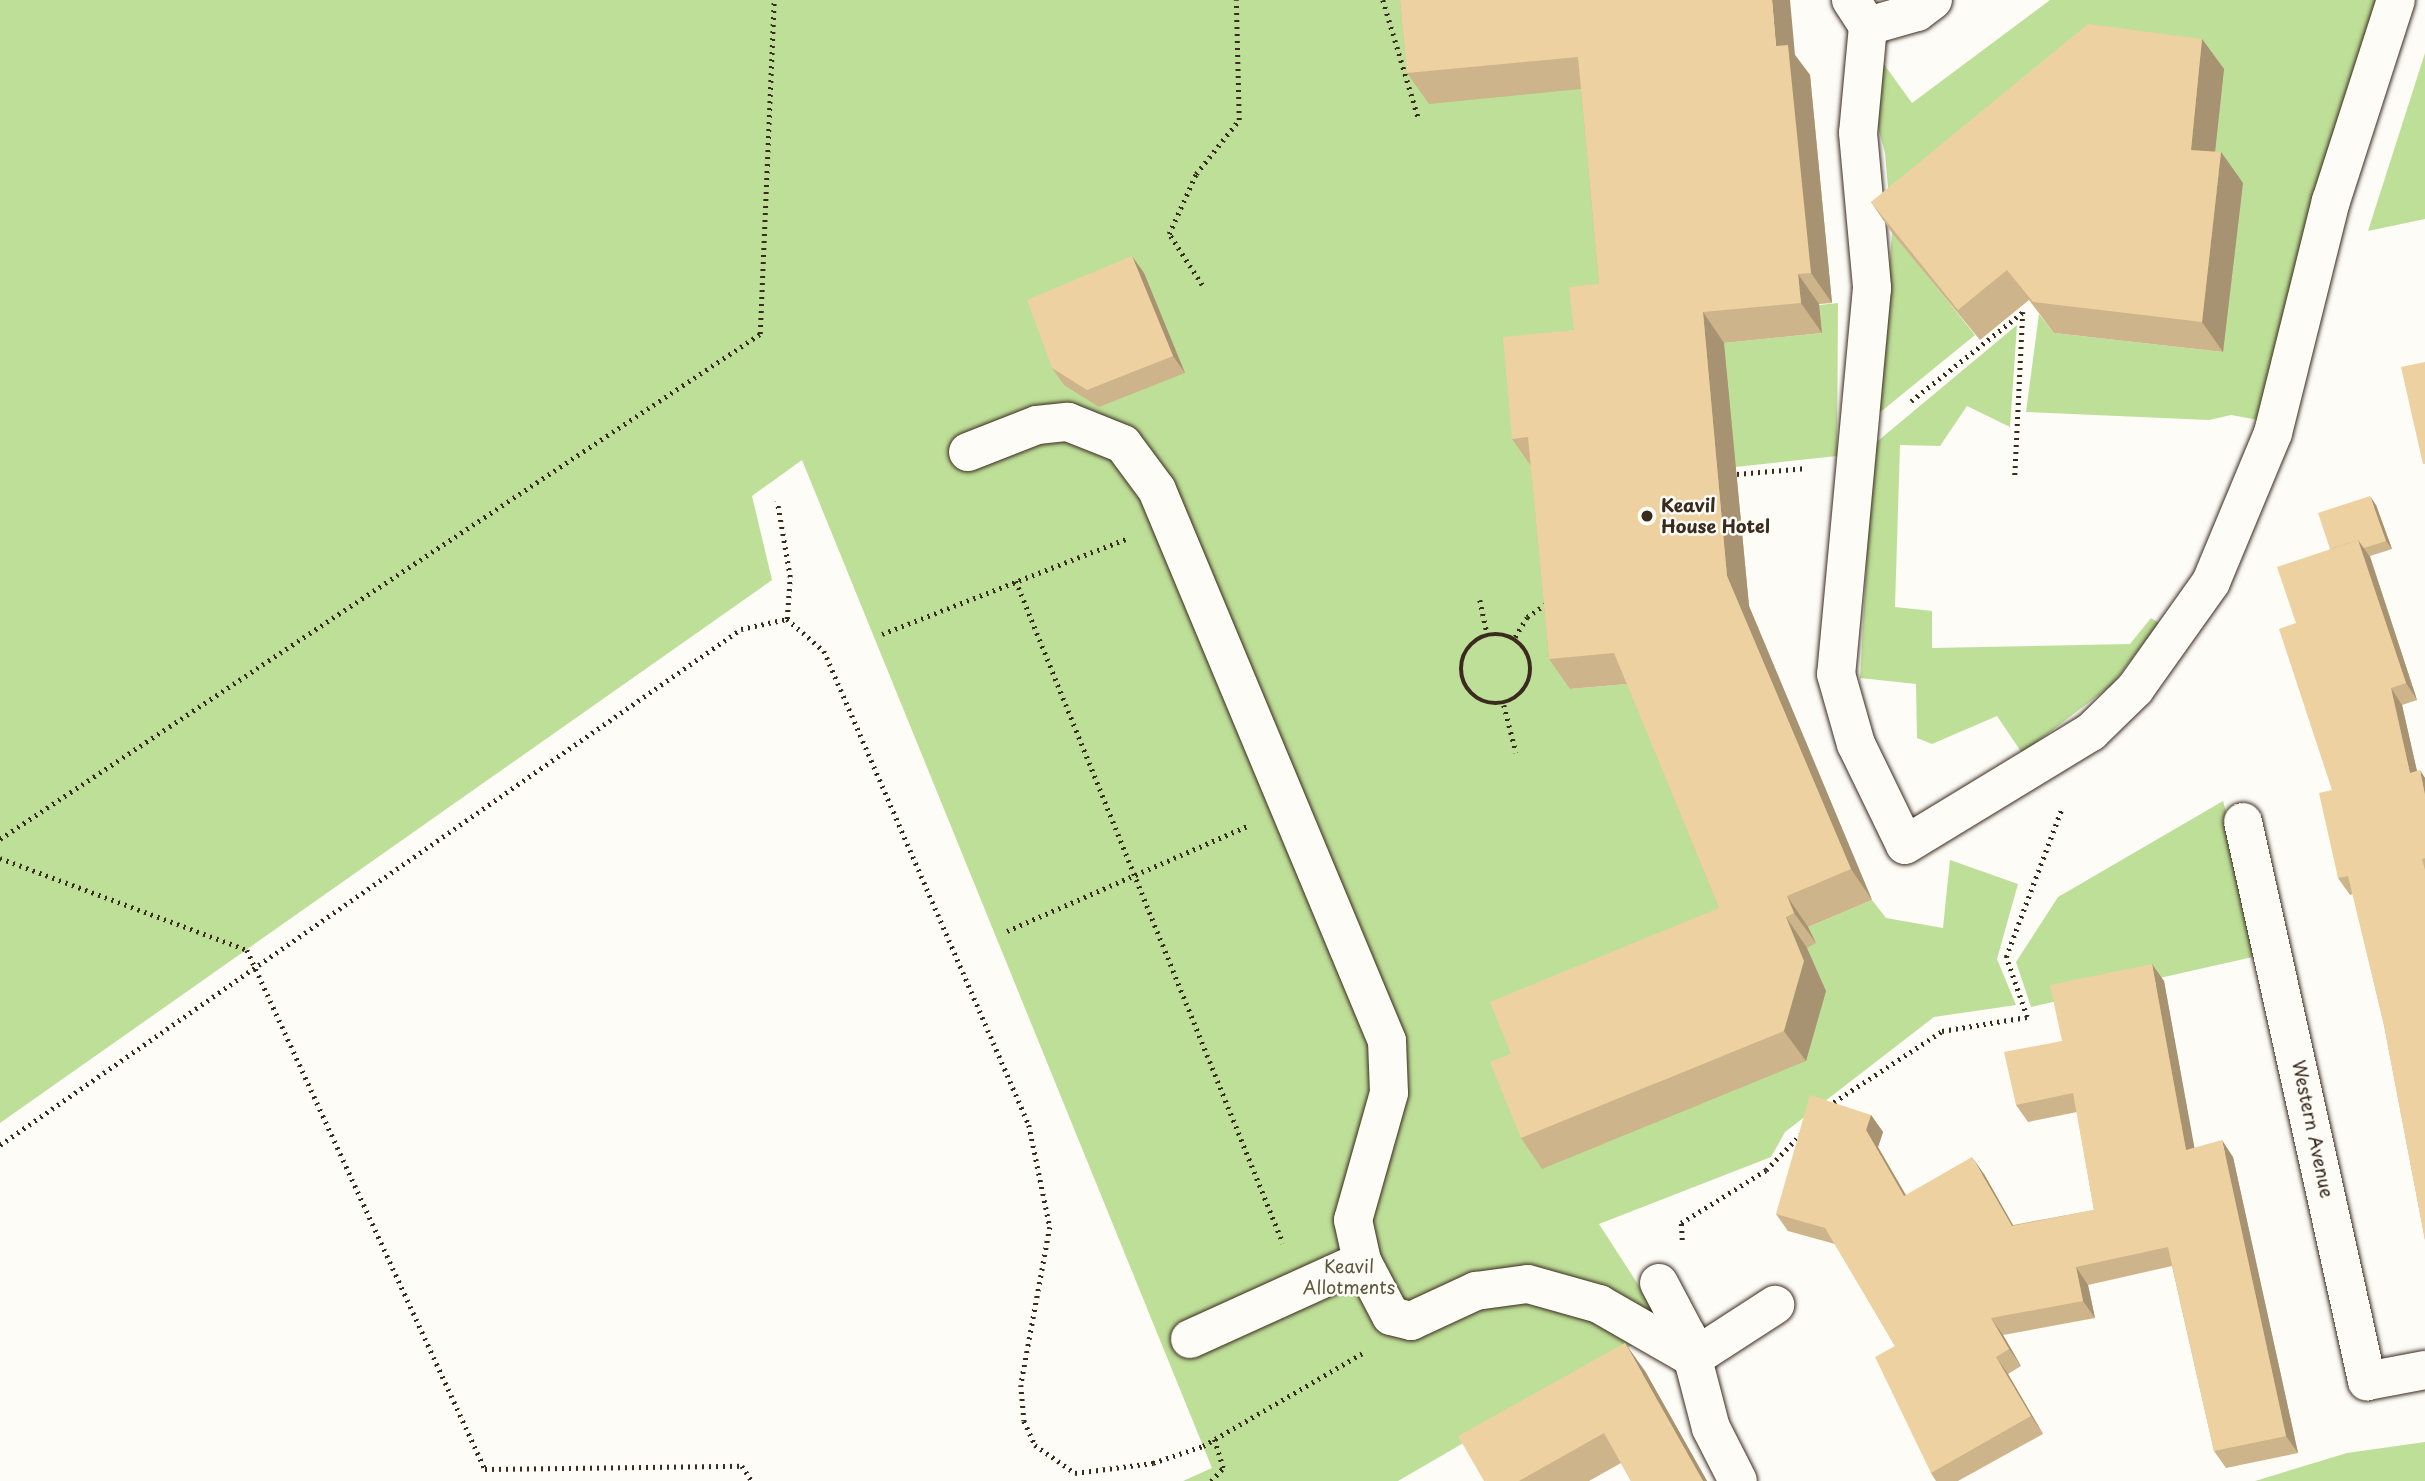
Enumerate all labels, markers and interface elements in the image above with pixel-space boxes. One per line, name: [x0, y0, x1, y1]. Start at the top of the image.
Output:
place label: Keavil House Hotel: [1661, 495, 1771, 538]
marker: Keavil House Hotel: [1639, 508, 1655, 524]
street label: Western Avenue: [2288, 1059, 2338, 1199]
park label: Keavil Allotments: [1303, 1256, 1395, 1298]

